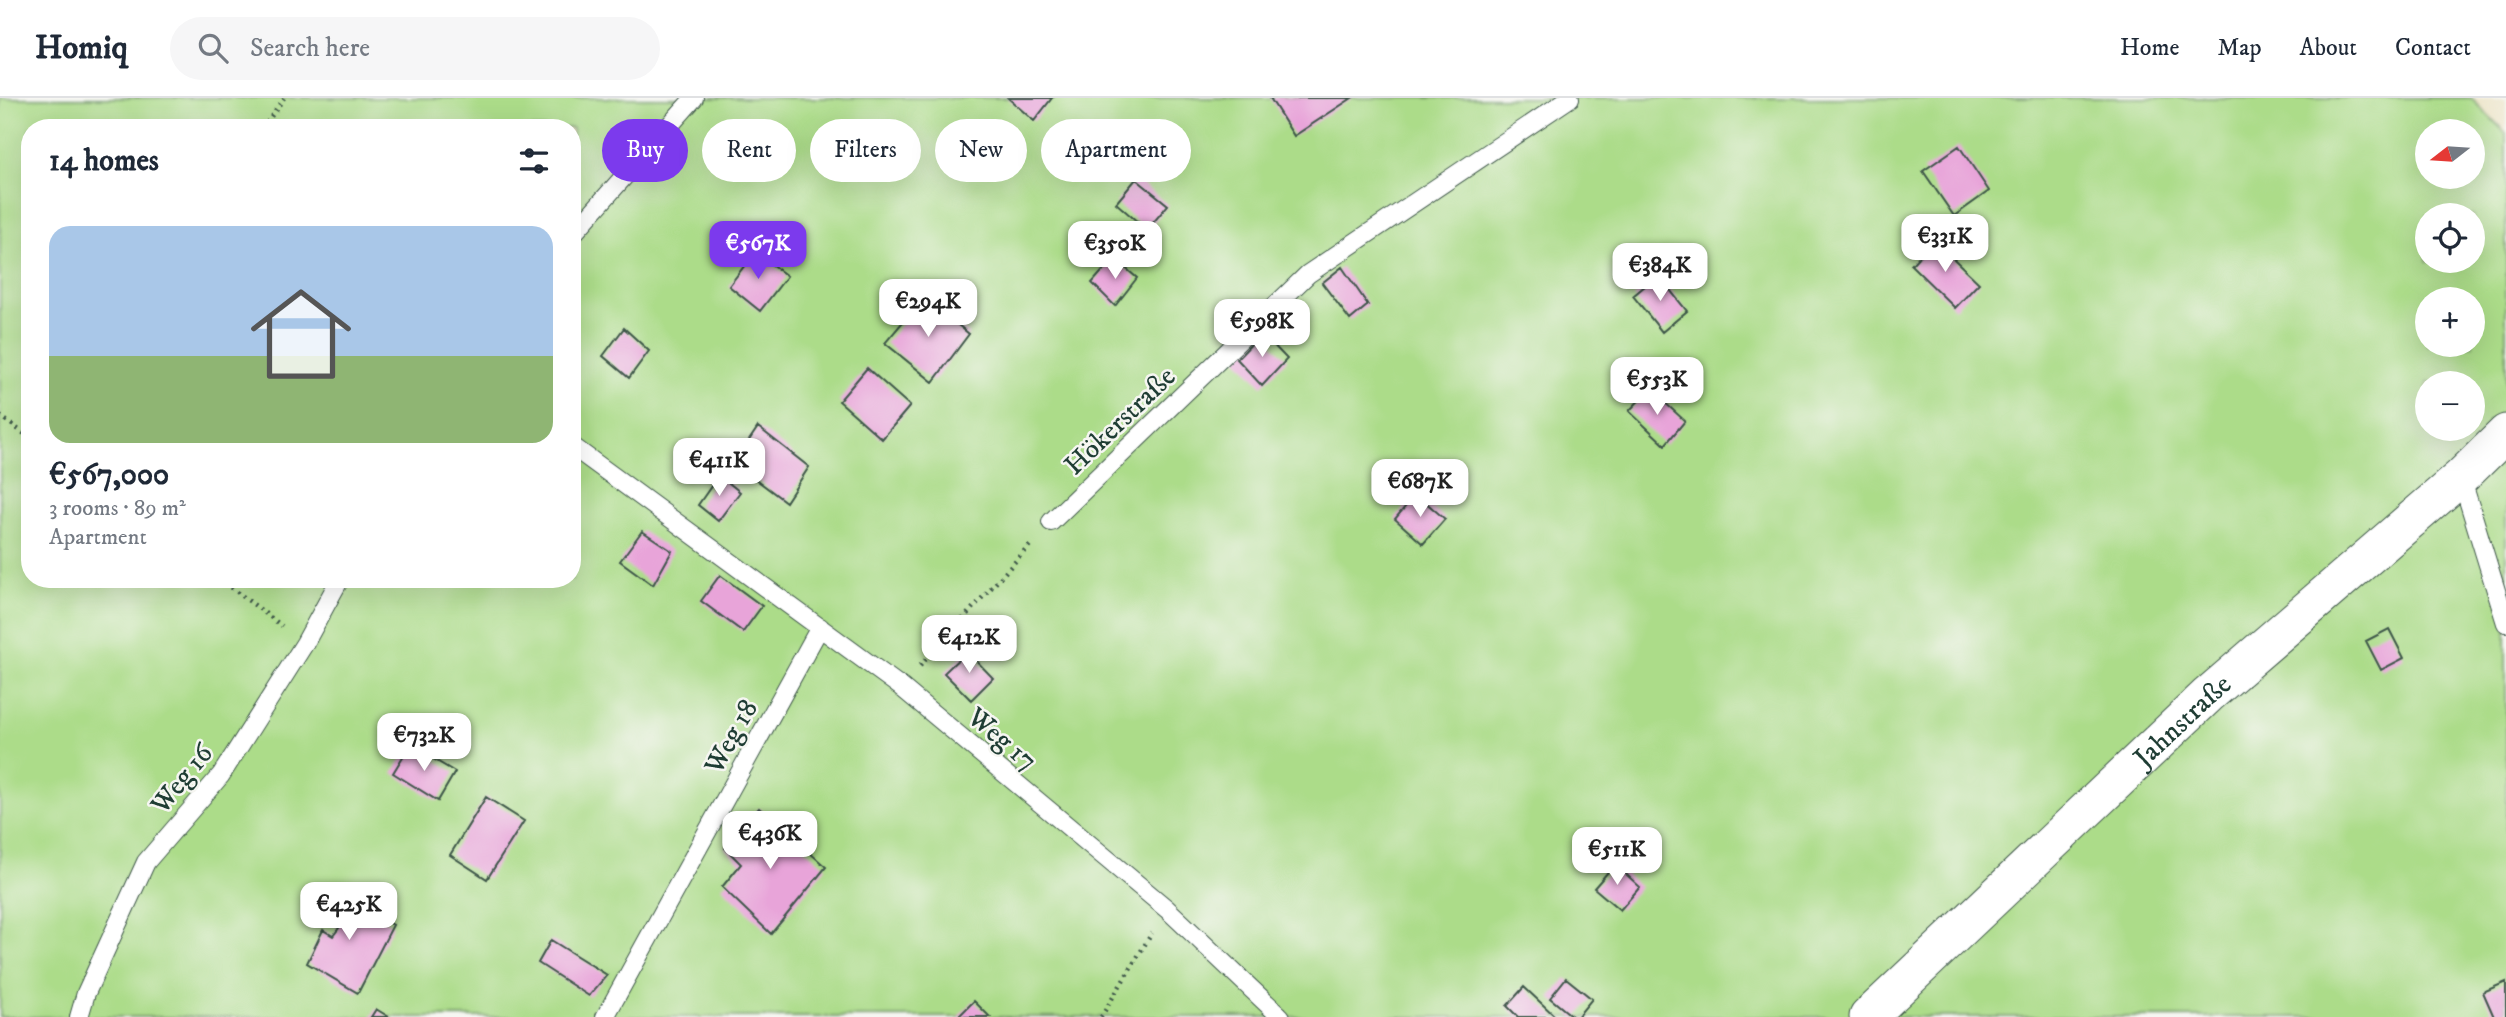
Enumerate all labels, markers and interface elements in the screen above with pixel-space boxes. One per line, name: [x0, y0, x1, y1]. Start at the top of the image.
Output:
search box: [170, 17, 660, 80]
text: Homiq: [35, 28, 128, 69]
icon: search: [194, 29, 232, 67]
text: Search here: [250, 32, 370, 65]
text: Home: [2120, 33, 2179, 63]
text: Map: [2217, 33, 2262, 63]
text: About: [2300, 33, 2357, 63]
text: Contact: [2395, 33, 2471, 63]
chip: Buy: [602, 119, 688, 182]
chip: Rent: [702, 119, 796, 182]
chip: Filters: [810, 119, 921, 182]
chip: New: [935, 119, 1027, 182]
chip: Apartment: [1041, 119, 1191, 182]
north arrow: [2415, 119, 2485, 189]
map controls: [2415, 119, 2485, 441]
icon: filters: [515, 142, 553, 180]
text: 14 homes: [49, 143, 159, 180]
button: locate: [2415, 203, 2485, 273]
pin: €331K: [1896, 214, 1994, 274]
pin: €567K: [709, 222, 807, 281]
pin: €350K: [1066, 222, 1164, 281]
text: €331K: [1917, 222, 1973, 251]
text: €567K: [725, 229, 791, 258]
text: €350K: [1084, 229, 1146, 258]
pin: €384K: [1611, 244, 1709, 303]
text: €384K: [1629, 251, 1691, 280]
icon: home: [238, 271, 364, 397]
pin: €294K: [879, 280, 977, 339]
text: €294K: [895, 287, 961, 316]
button: +: [2415, 287, 2485, 357]
pin: €598K: [1213, 300, 1311, 359]
text: €598K: [1230, 307, 1294, 336]
pin: €553K: [1608, 358, 1706, 417]
street label: Hökerstraße: [1057, 359, 1183, 483]
text: €553K: [1626, 365, 1688, 394]
button: −: [2415, 371, 2485, 441]
pin: €411K: [670, 438, 768, 498]
text: €411K: [689, 446, 749, 475]
text: €567,000: [49, 457, 169, 494]
pin: €687K: [1371, 460, 1469, 519]
text: €687K: [1387, 467, 1453, 496]
text: 3 rooms · 89 m²: [49, 494, 186, 523]
text: Apartment: [49, 523, 147, 552]
pin: €412K: [920, 616, 1018, 675]
text: €412K: [938, 623, 1000, 652]
street label: Jahnstraße: [2125, 667, 2239, 777]
street label: Weg 18: [696, 693, 766, 781]
street label: Weg 17: [959, 699, 1044, 778]
pin: €732K: [375, 714, 473, 773]
text: €732K: [393, 721, 455, 750]
street label: Weg 16: [143, 736, 222, 822]
pin: €436K: [721, 812, 819, 871]
text: €436K: [738, 819, 802, 848]
pin: €511K: [1568, 828, 1666, 887]
text: €511K: [1588, 835, 1646, 864]
pin: €425K: [300, 882, 398, 942]
text: €425K: [316, 890, 382, 919]

